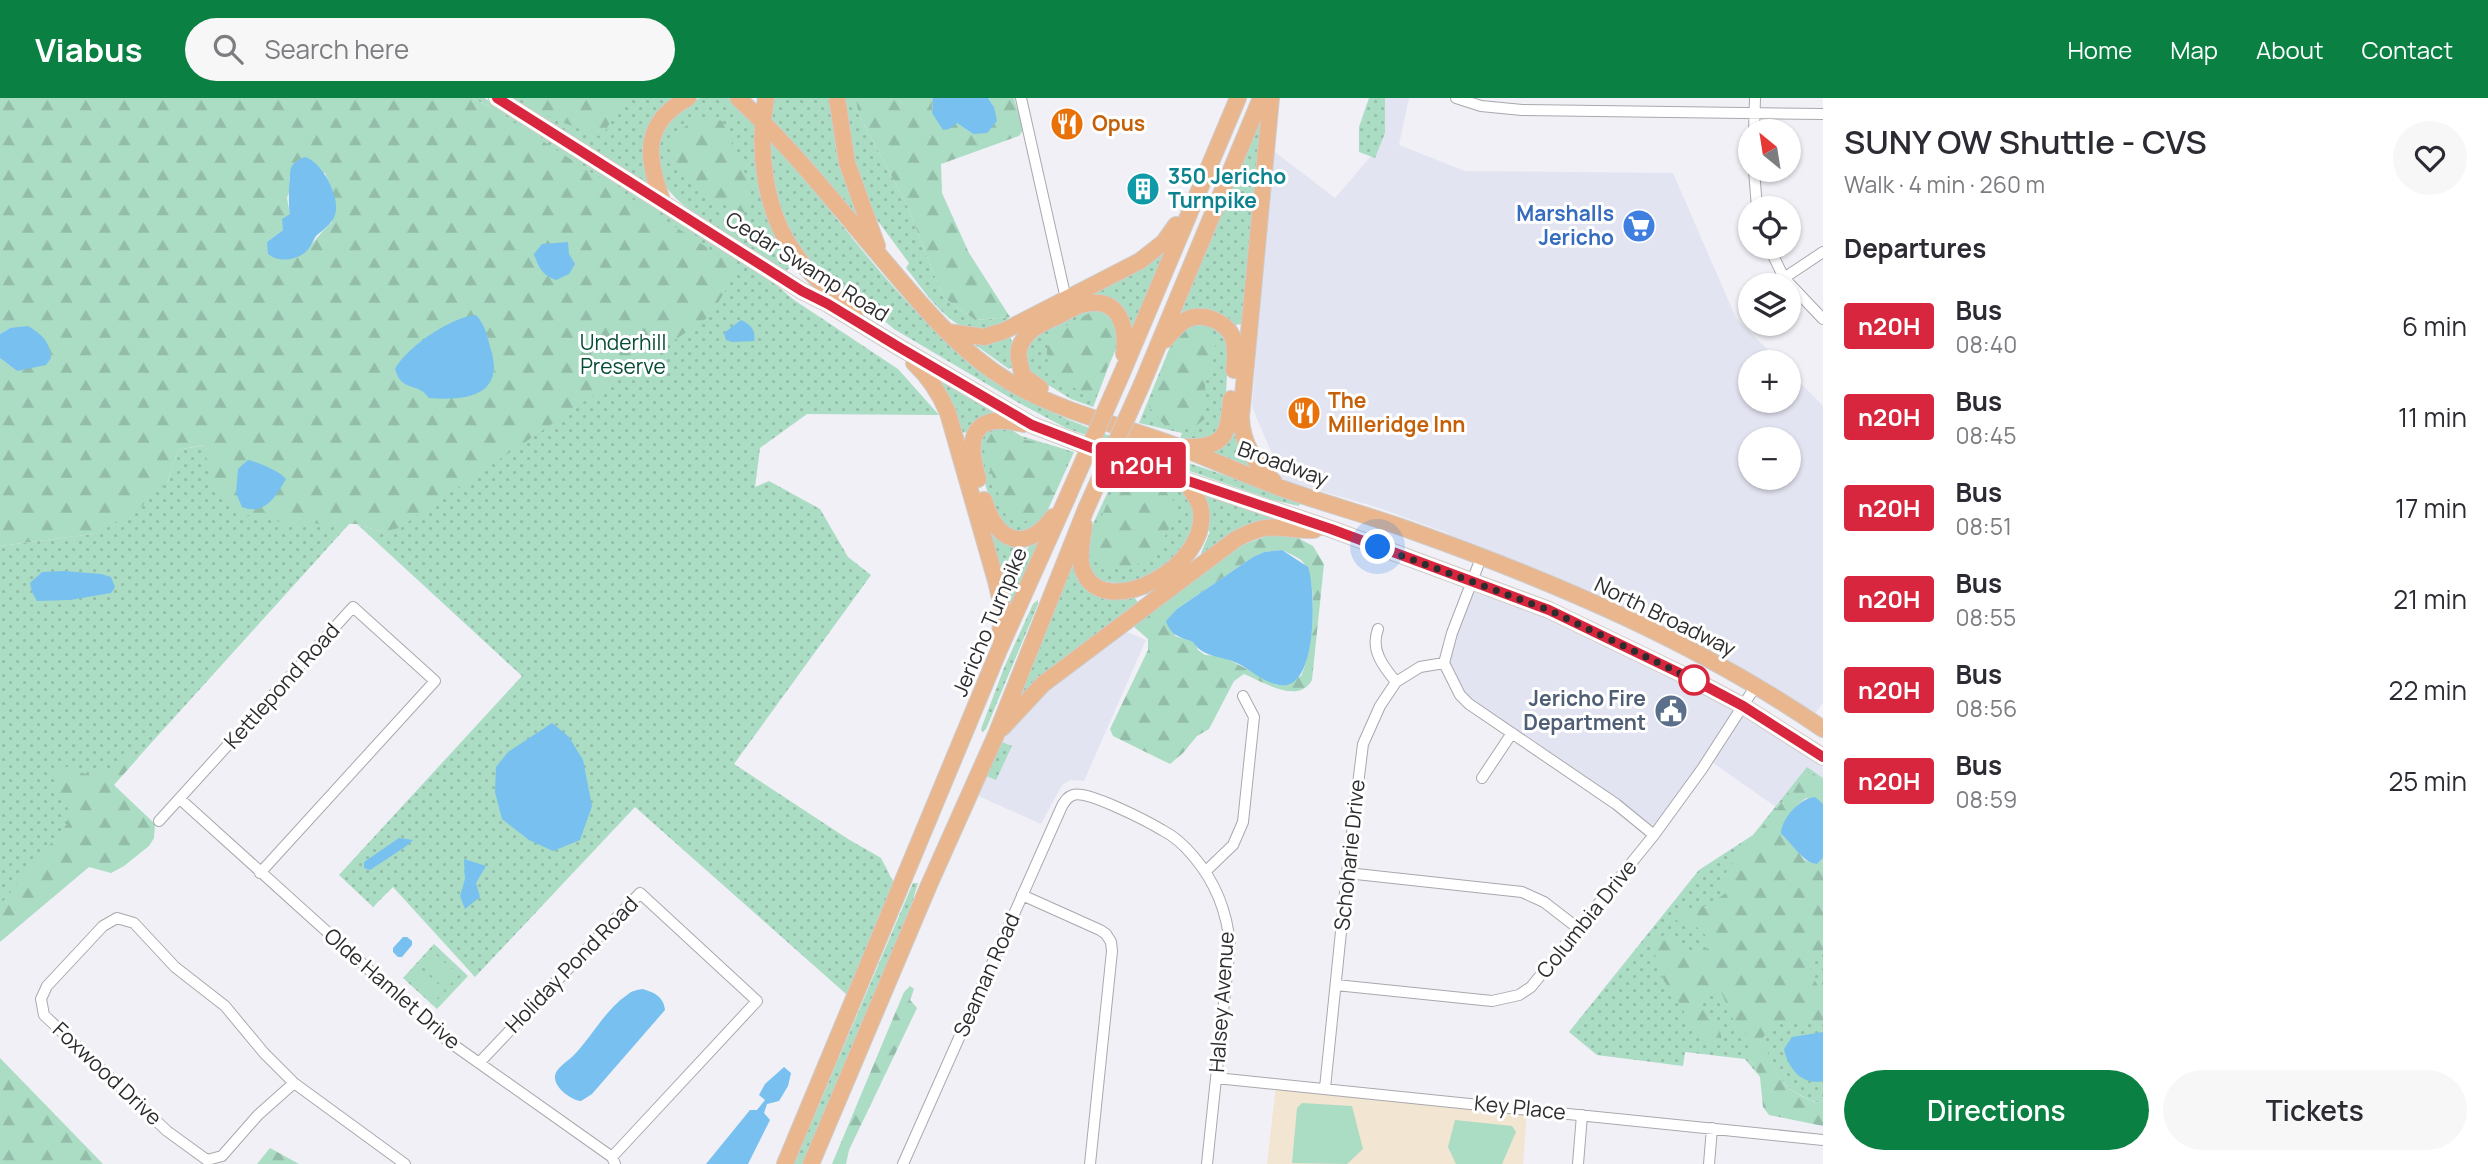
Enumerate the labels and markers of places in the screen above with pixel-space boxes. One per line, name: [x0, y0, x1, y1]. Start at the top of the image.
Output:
restaurant icon: Opus: [1048, 105, 1086, 143]
place label: Opus: [1092, 109, 1145, 137]
place label: 350 Jericho Turnpike: [1168, 162, 1286, 214]
building icon: 350 Jericho Turnpike: [1124, 170, 1162, 208]
place label: Marshalls Jericho: [1516, 199, 1614, 251]
supermarket icon: Marshalls Jericho: [1620, 207, 1658, 245]
place label: The Milleridge Inn: [1328, 386, 1465, 438]
restaurant icon: The Milleridge Inn: [1285, 394, 1323, 432]
unlabelled marker: [1679, 665, 1709, 695]
place label: Jericho Fire Department: [1523, 684, 1646, 736]
public building icon: Jericho Fire Department: [1652, 692, 1690, 730]

